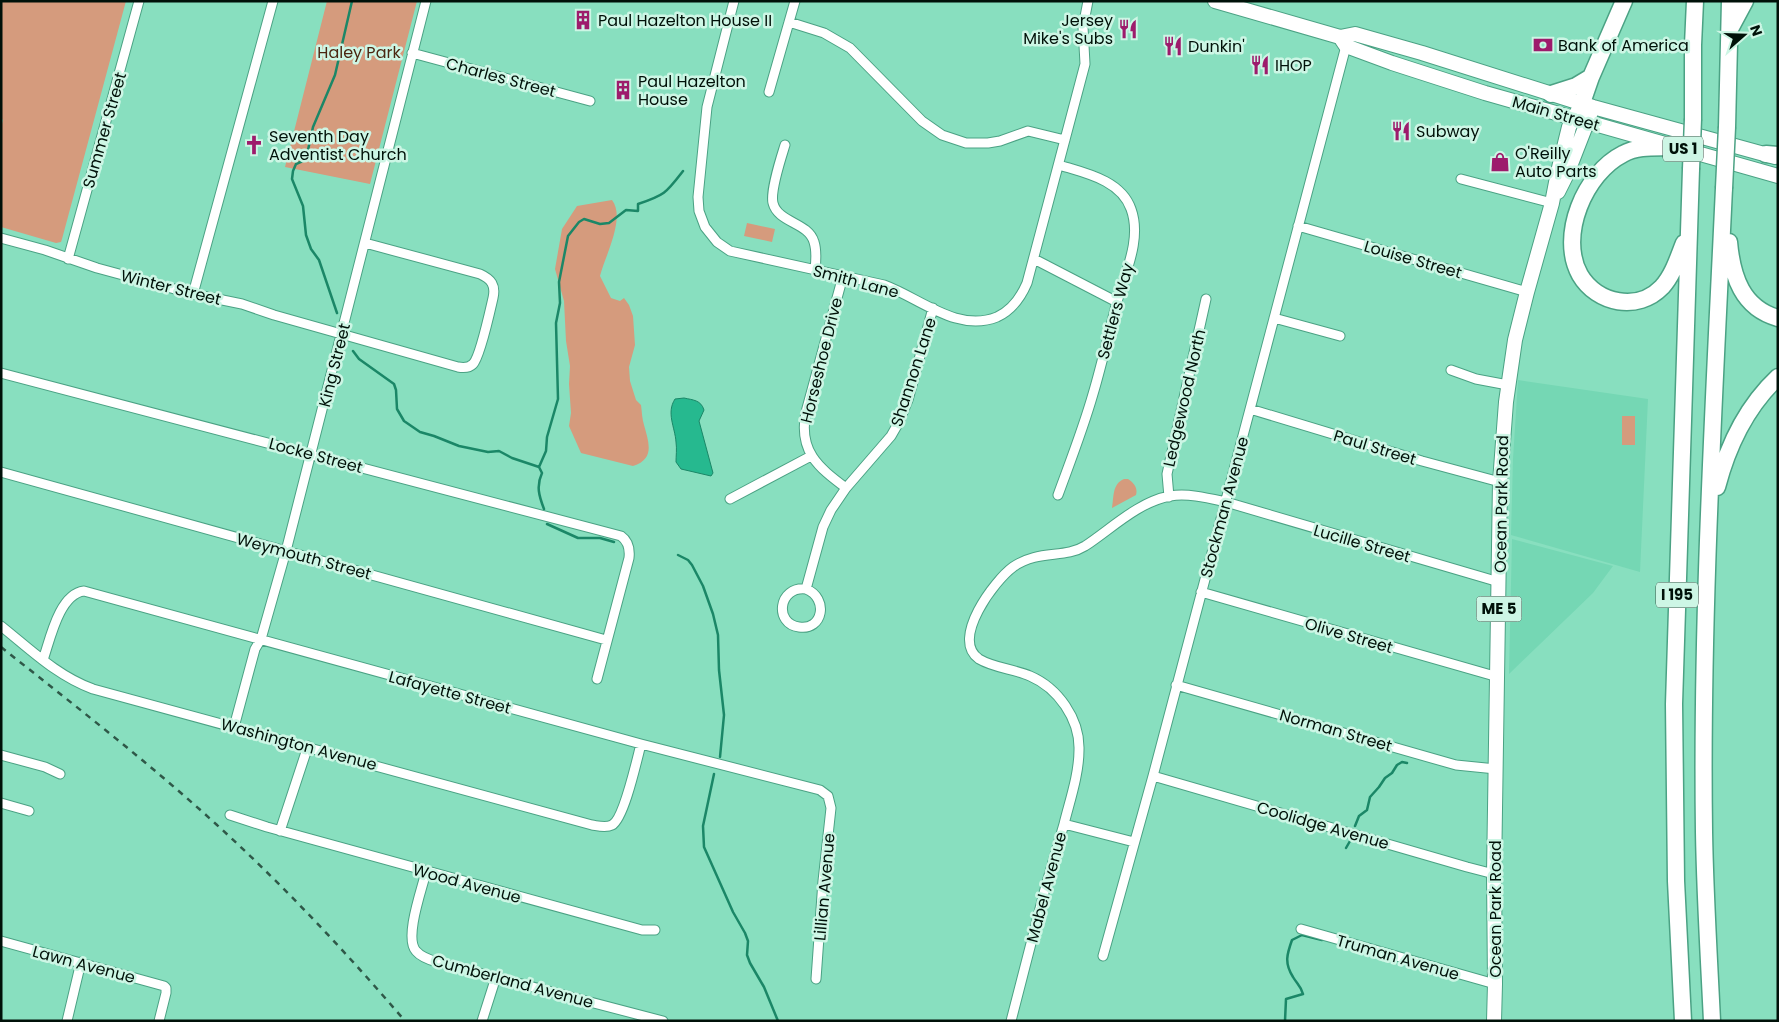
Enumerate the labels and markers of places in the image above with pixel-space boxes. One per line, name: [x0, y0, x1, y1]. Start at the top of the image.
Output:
building icon: Paul Hazelton House II: [572, 9, 594, 31]
place label: Paul Hazelton House II: [598, 9, 772, 32]
place label: Jersey Mike's Subs: [1023, 9, 1113, 50]
restaurant icon: Jersey Mike's Subs: [1117, 18, 1139, 40]
bank icon: Bank of America: [1532, 34, 1554, 56]
place label: Bank of America: [1558, 34, 1689, 57]
restaurant icon: Dunkin': [1162, 35, 1184, 57]
place label: Dunkin': [1188, 35, 1245, 58]
restaurant icon: IHOP: [1249, 54, 1271, 76]
place label: IHOP: [1275, 54, 1312, 77]
place label: Paul Hazelton House: [638, 70, 746, 111]
building icon: Paul Hazelton House: [612, 79, 634, 101]
restaurant icon: Subway: [1390, 120, 1412, 142]
place label: Subway: [1416, 120, 1479, 143]
place label: Seventh Day Adventist Church: [269, 125, 407, 166]
church icon: Seventh Day Adventist Church: [243, 134, 265, 156]
place label: O'Reilly Auto Parts: [1515, 142, 1597, 183]
shop icon: O'Reilly Auto Parts: [1489, 151, 1511, 173]

